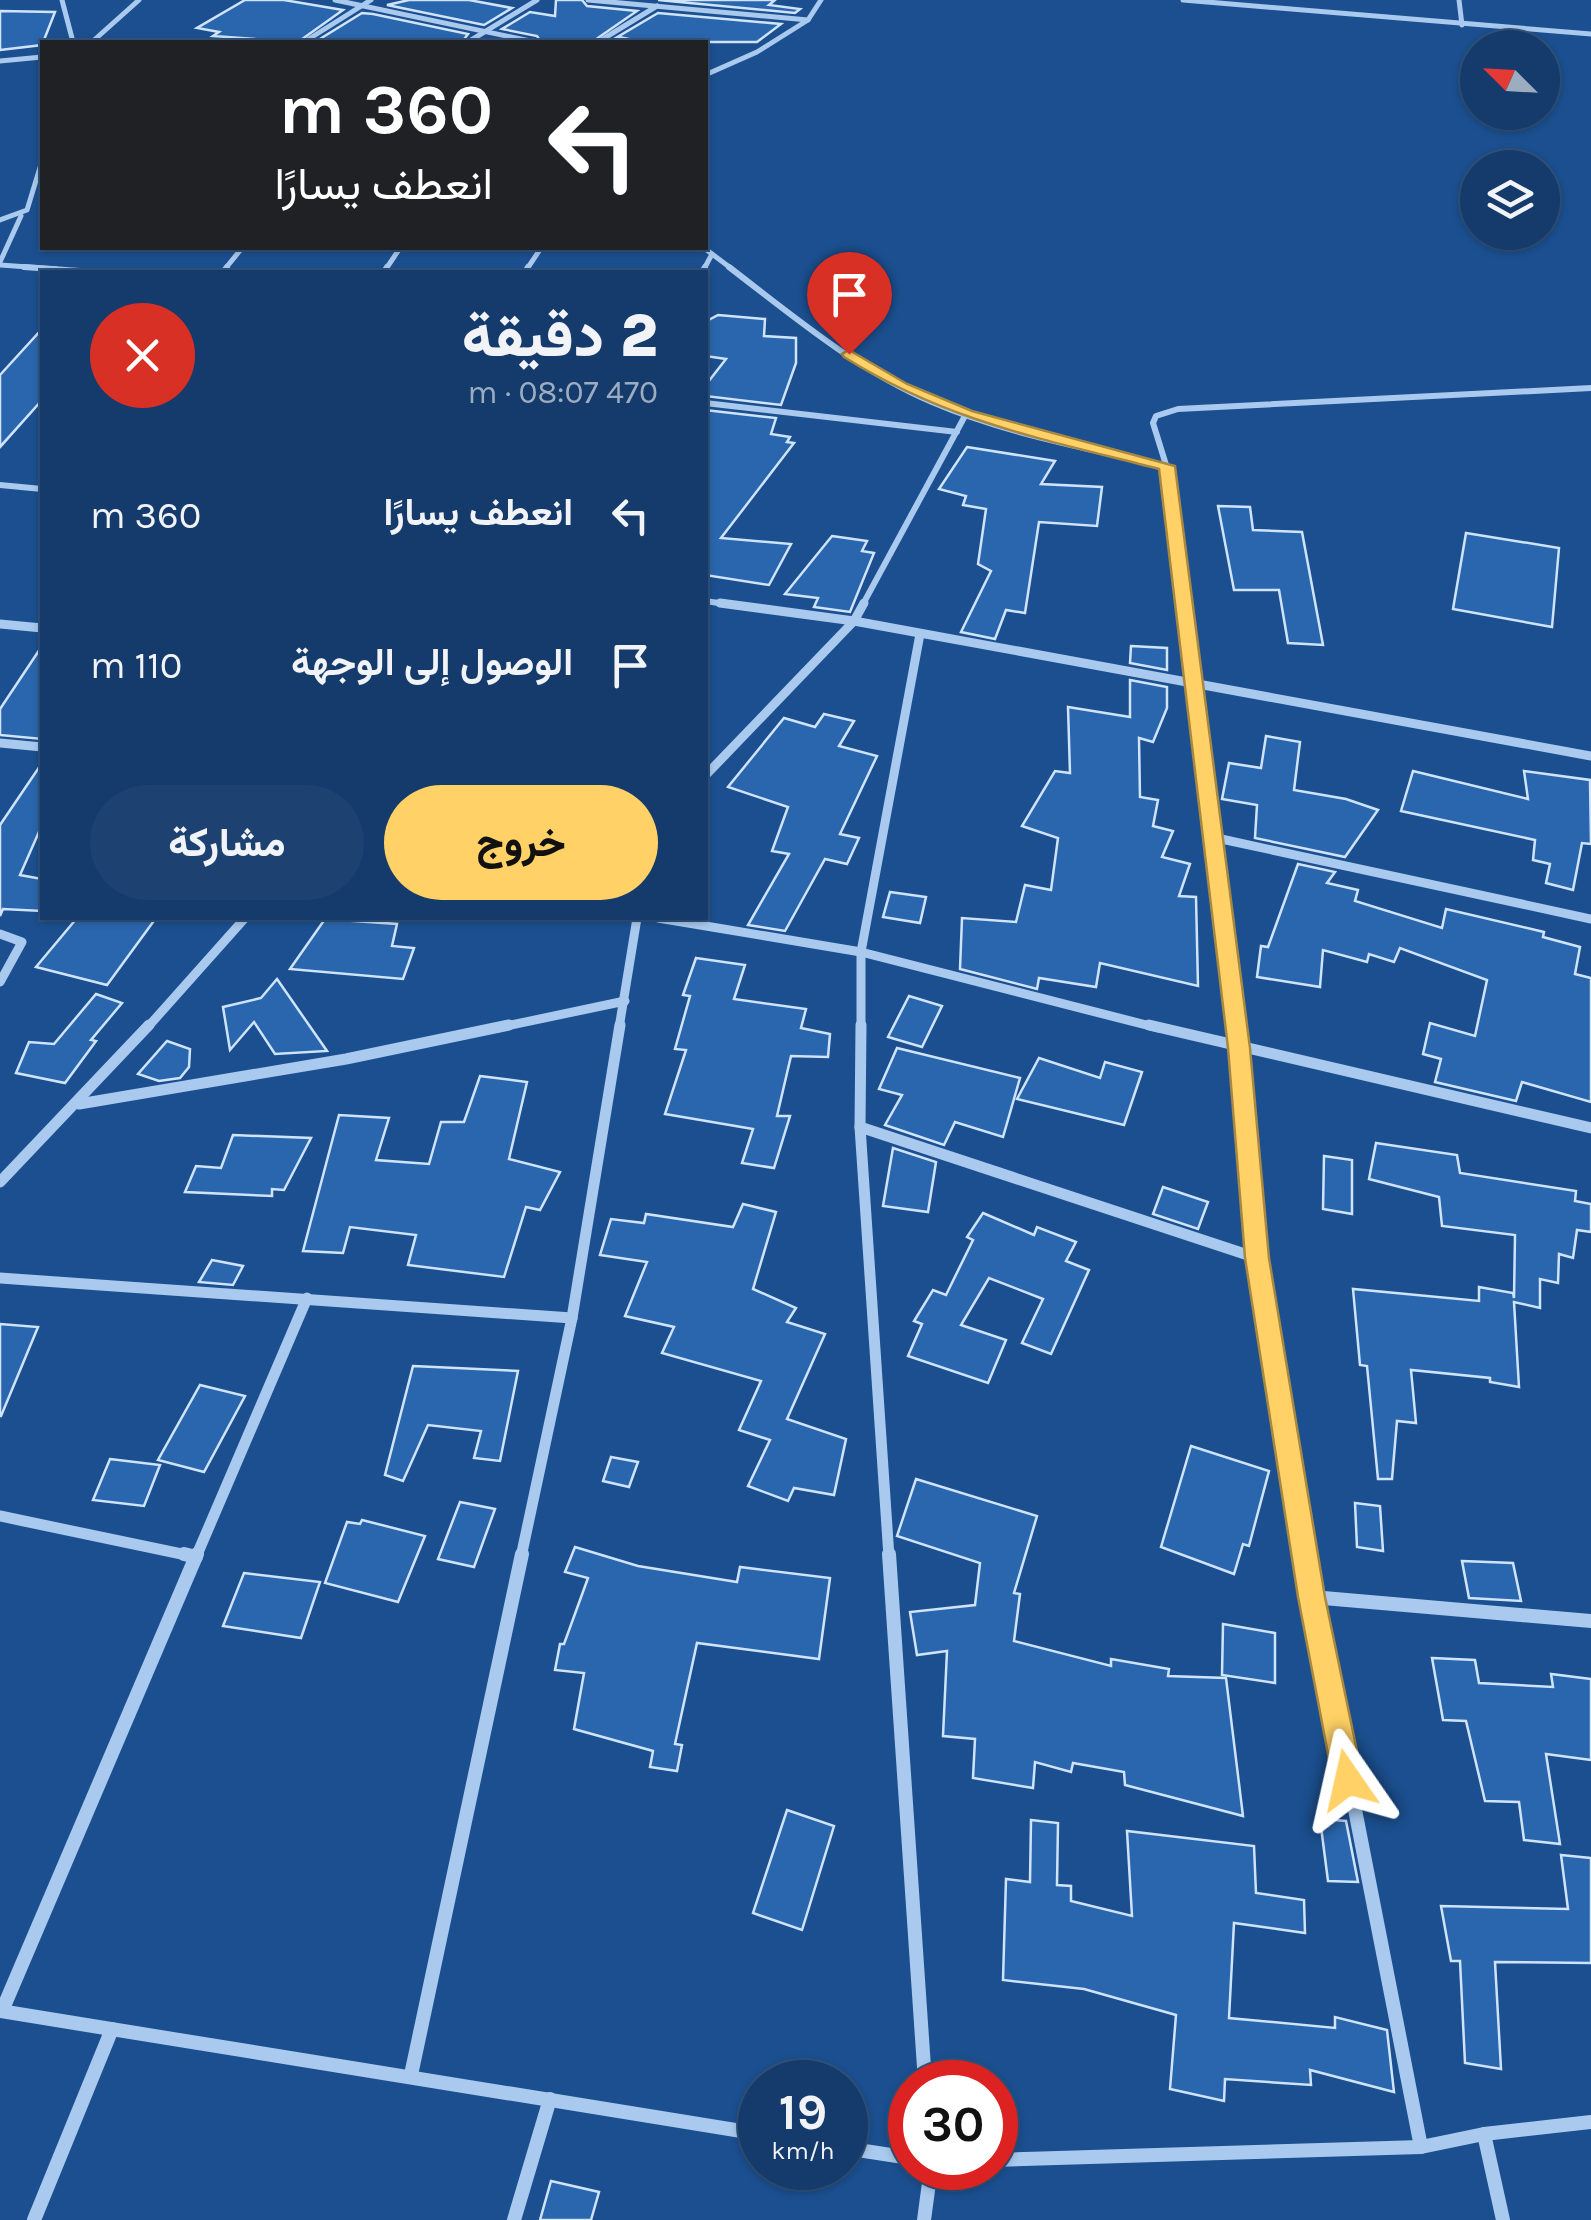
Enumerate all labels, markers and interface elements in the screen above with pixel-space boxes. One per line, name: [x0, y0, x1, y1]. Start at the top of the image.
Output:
north arrow: [1460, 30, 1560, 130]
map controls: [1460, 30, 1560, 250]
text: 360 m: [279, 69, 493, 151]
icon: left: [528, 80, 658, 210]
button: layers: [1460, 150, 1560, 250]
text: انعطف يسارًا: [275, 158, 493, 210]
pin: [807, 252, 892, 355]
icon: arrive: [822, 267, 877, 322]
text: 2 دقيقة: [462, 301, 658, 371]
button: close: [90, 303, 195, 408]
text: 470 m · 08:07: [468, 374, 658, 411]
icon: left: [603, 488, 658, 543]
text: انعطف يسارًا: [384, 490, 573, 535]
text: 360 m: [90, 493, 201, 538]
icon: arrive: [603, 638, 658, 693]
text: الوصول إلى الوجهة: [291, 640, 573, 685]
text: 110 m: [90, 643, 182, 688]
button: مشاركة: [90, 785, 364, 900]
button: خروج: [384, 785, 658, 900]
position arrow: [1296, 1728, 1400, 1832]
speed limit sign: 30: [888, 2060, 1018, 2190]
text: 19: [779, 2083, 827, 2142]
text: km/h: [771, 2136, 835, 2165]

